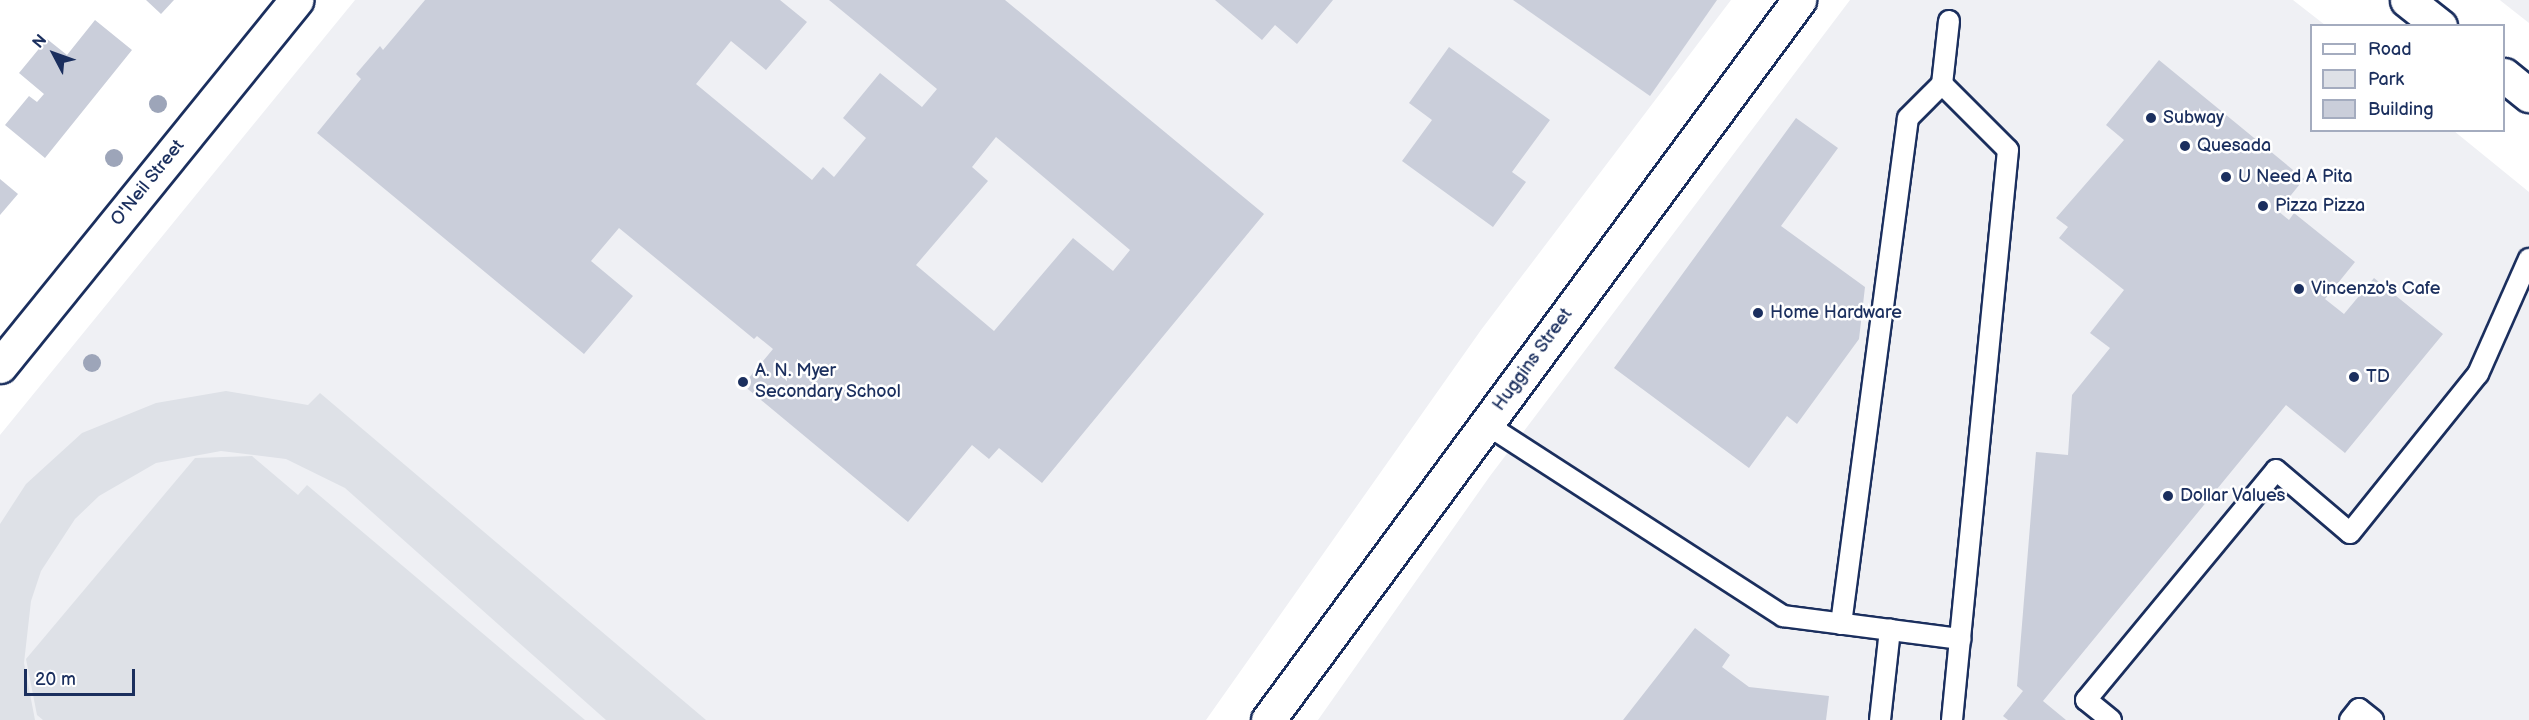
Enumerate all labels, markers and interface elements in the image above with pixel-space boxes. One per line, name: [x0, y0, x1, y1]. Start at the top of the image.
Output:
north arrow: [24, 24, 84, 84]
legend: [2310, 24, 2505, 132]
text: N: [29, 31, 51, 53]
text: Road: [2368, 39, 2412, 60]
text: Park: [2368, 69, 2404, 90]
text: Building: [2368, 99, 2434, 120]
place label: Subway: [2163, 107, 2224, 129]
marker: Subway: [2144, 111, 2158, 125]
place label: Quesada: [2197, 135, 2271, 157]
street label: O'Neil Street: [107, 136, 189, 230]
marker: Quesada: [2178, 139, 2192, 153]
place label: U Need A Pita: [2238, 166, 2353, 188]
marker: U Need A Pita: [2219, 170, 2233, 184]
place label: Pizza Pizza: [2275, 195, 2365, 217]
marker: Pizza Pizza: [2256, 199, 2270, 213]
place label: Vincenzo's Cafe: [2311, 278, 2440, 300]
marker: Vincenzo's Cafe: [2292, 282, 2306, 296]
place label: Home Hardware: [1770, 302, 1902, 324]
street label: Huggins Street: [1489, 304, 1577, 416]
marker: Home Hardware: [1751, 306, 1765, 320]
place label: A. N. Myer Secondary School: [755, 361, 902, 404]
place label: TD: [2366, 366, 2390, 388]
marker: TD: [2347, 370, 2361, 384]
marker: A. N. Myer Secondary School: [736, 375, 750, 389]
place label: Dollar Values: [2180, 485, 2286, 507]
marker: Dollar Values: [2161, 489, 2175, 503]
scale bar: [27, 657, 138, 695]
text: 20 m: [35, 669, 76, 690]

